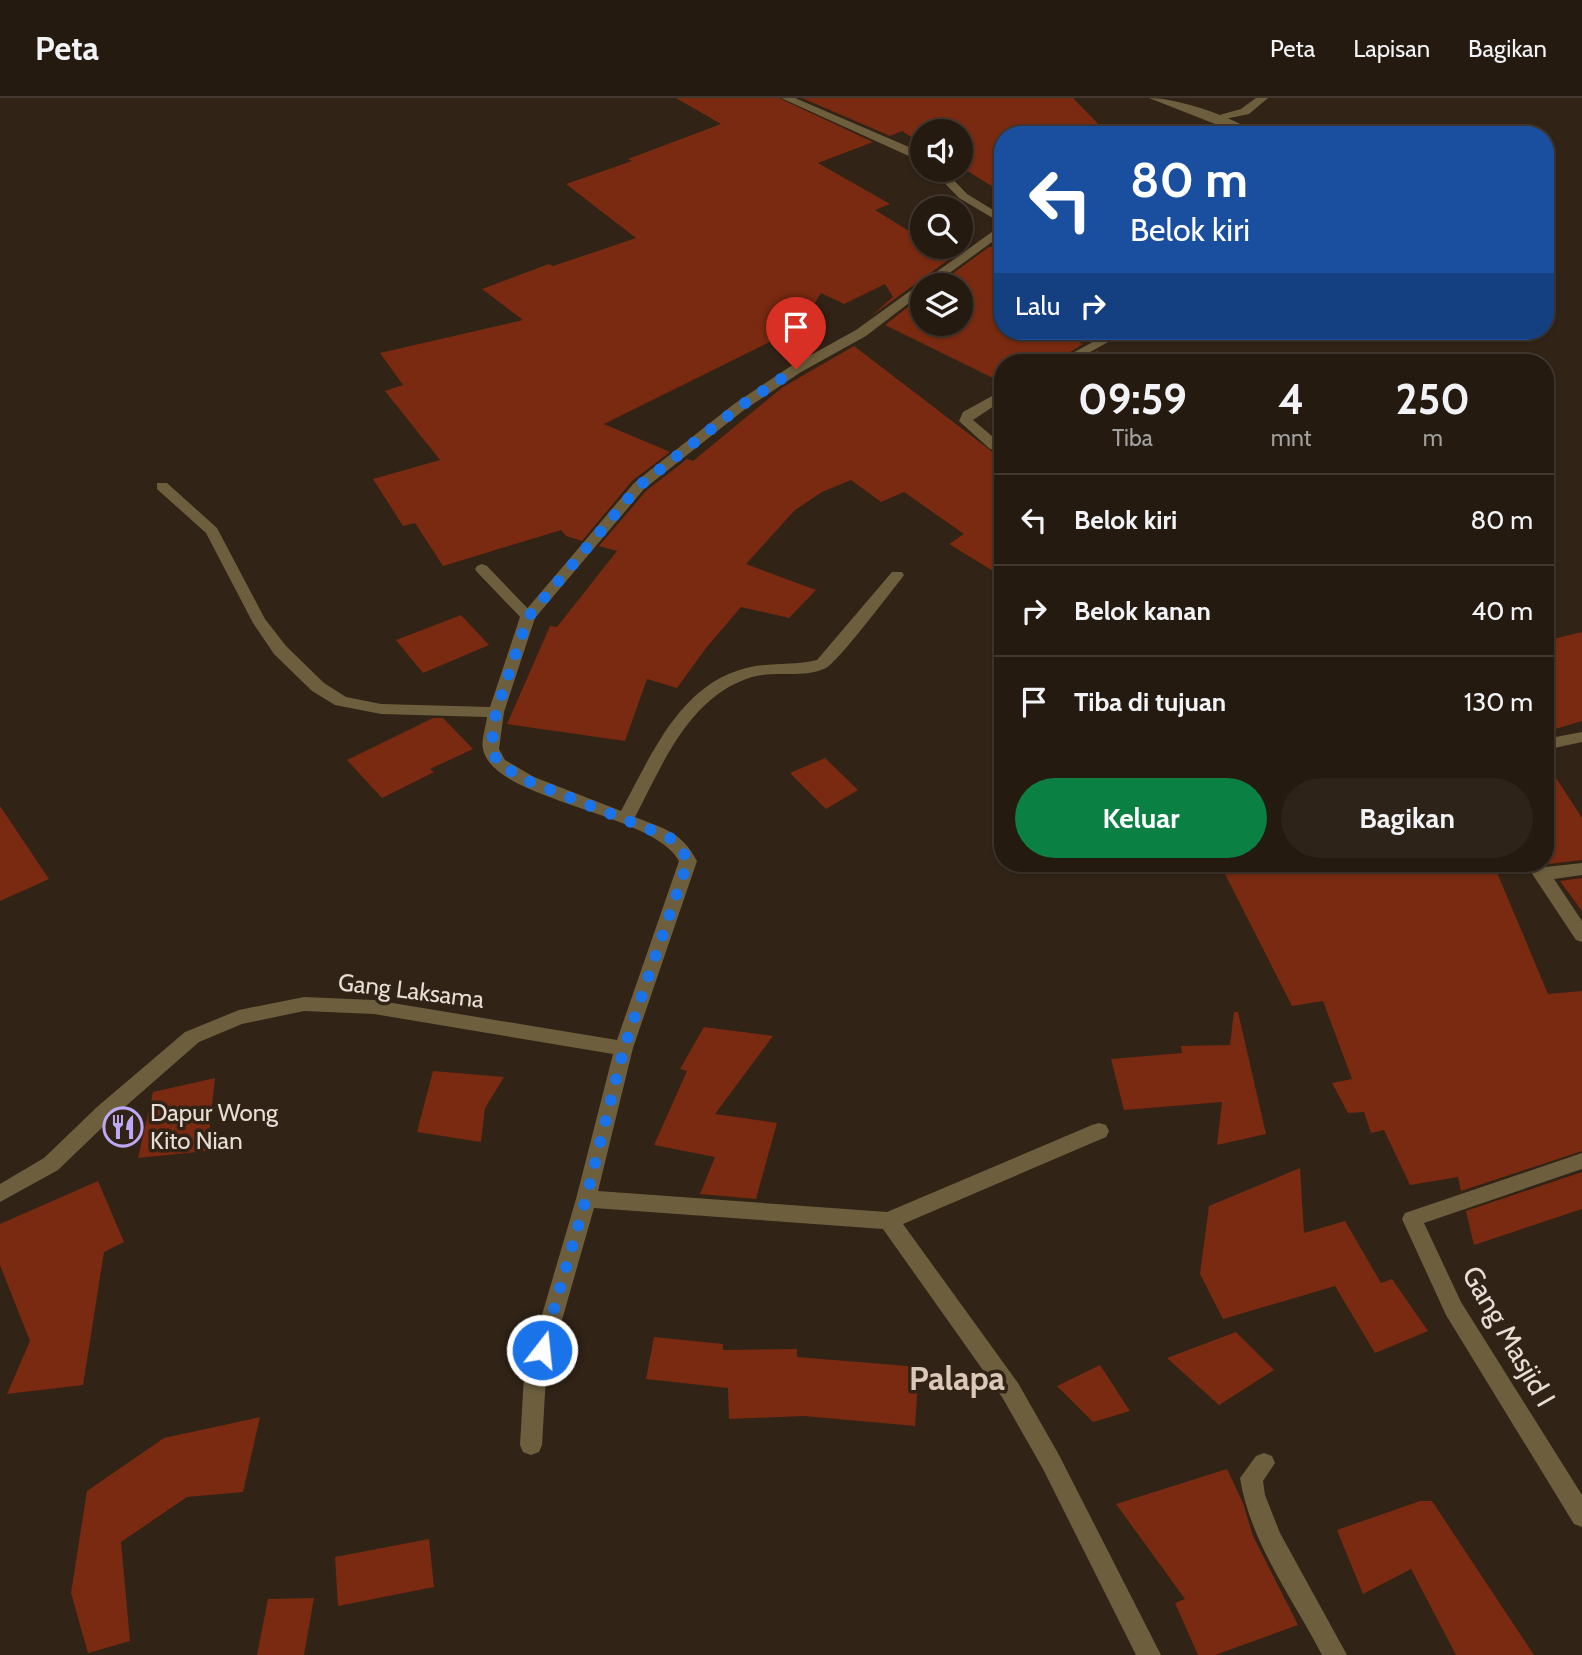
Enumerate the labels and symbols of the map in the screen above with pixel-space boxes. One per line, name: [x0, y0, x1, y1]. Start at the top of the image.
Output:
pin: [766, 297, 826, 369]
street label: Gang Laksama: [336, 967, 486, 1014]
place label: Dapur Wong Kito Nian: [150, 1098, 279, 1155]
restaurant icon: Dapur Wong Kito Nian: [102, 1106, 144, 1148]
street label: Gang Masjid I: [1455, 1260, 1563, 1412]
position arrow: [505, 1313, 579, 1387]
district label: Palapa: [909, 1358, 1006, 1398]

